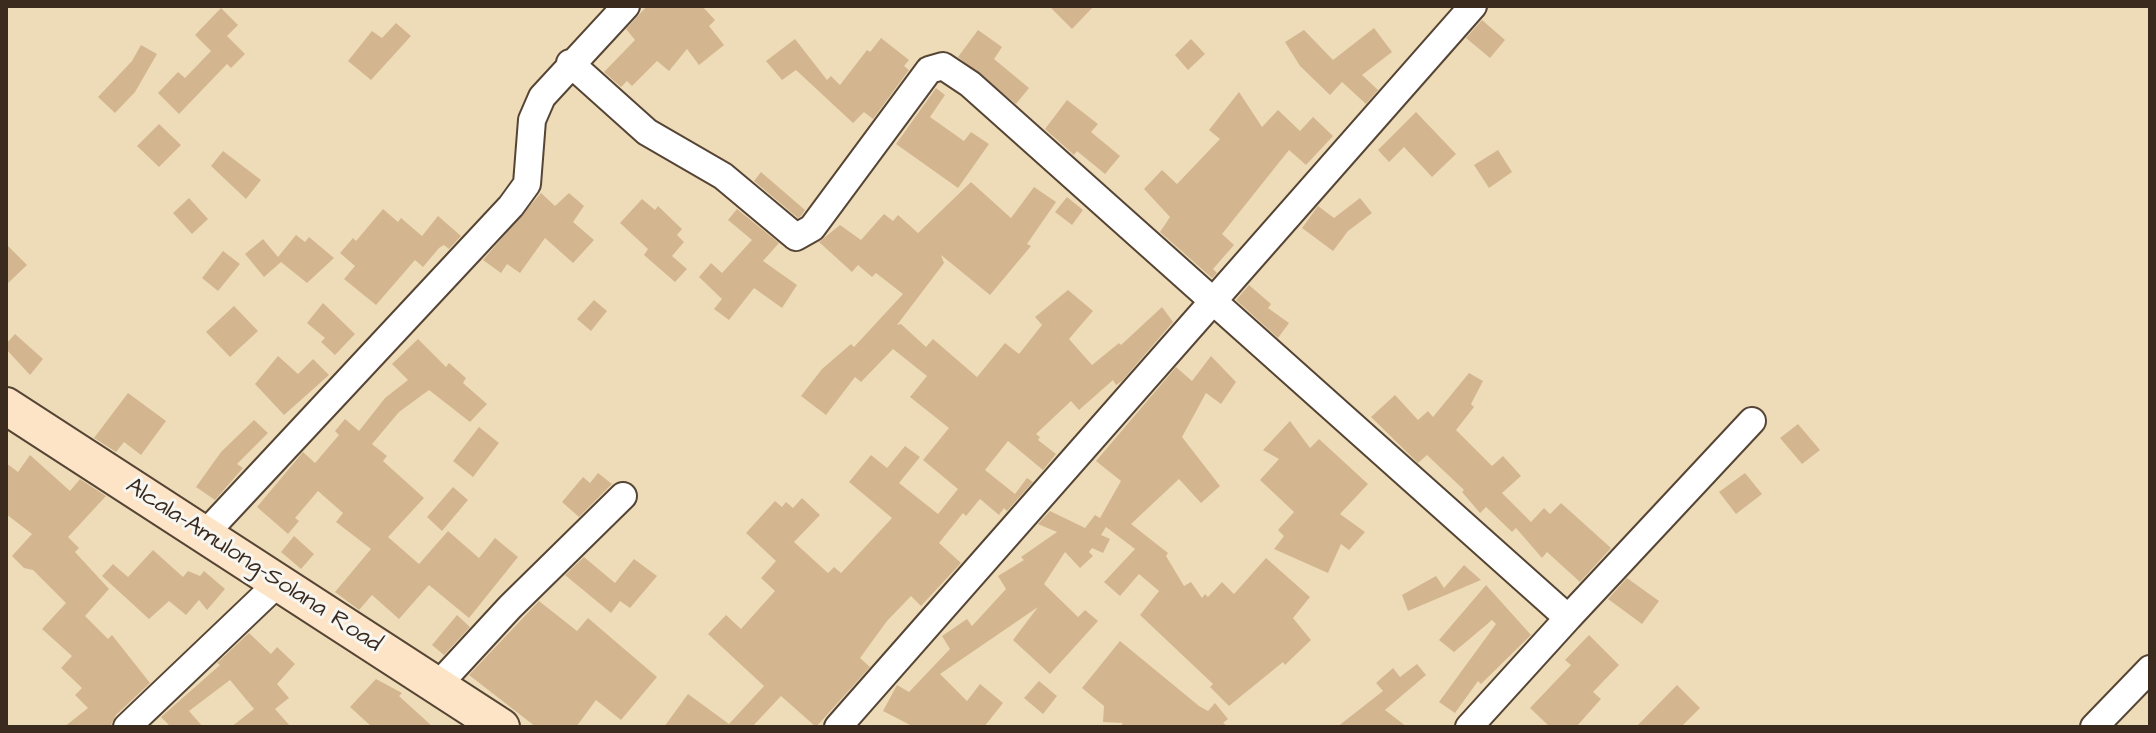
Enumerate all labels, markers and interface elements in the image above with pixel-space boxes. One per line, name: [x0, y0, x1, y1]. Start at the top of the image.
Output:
street label: Alcala-Amulong-Solana Road: [120, 472, 386, 660]

